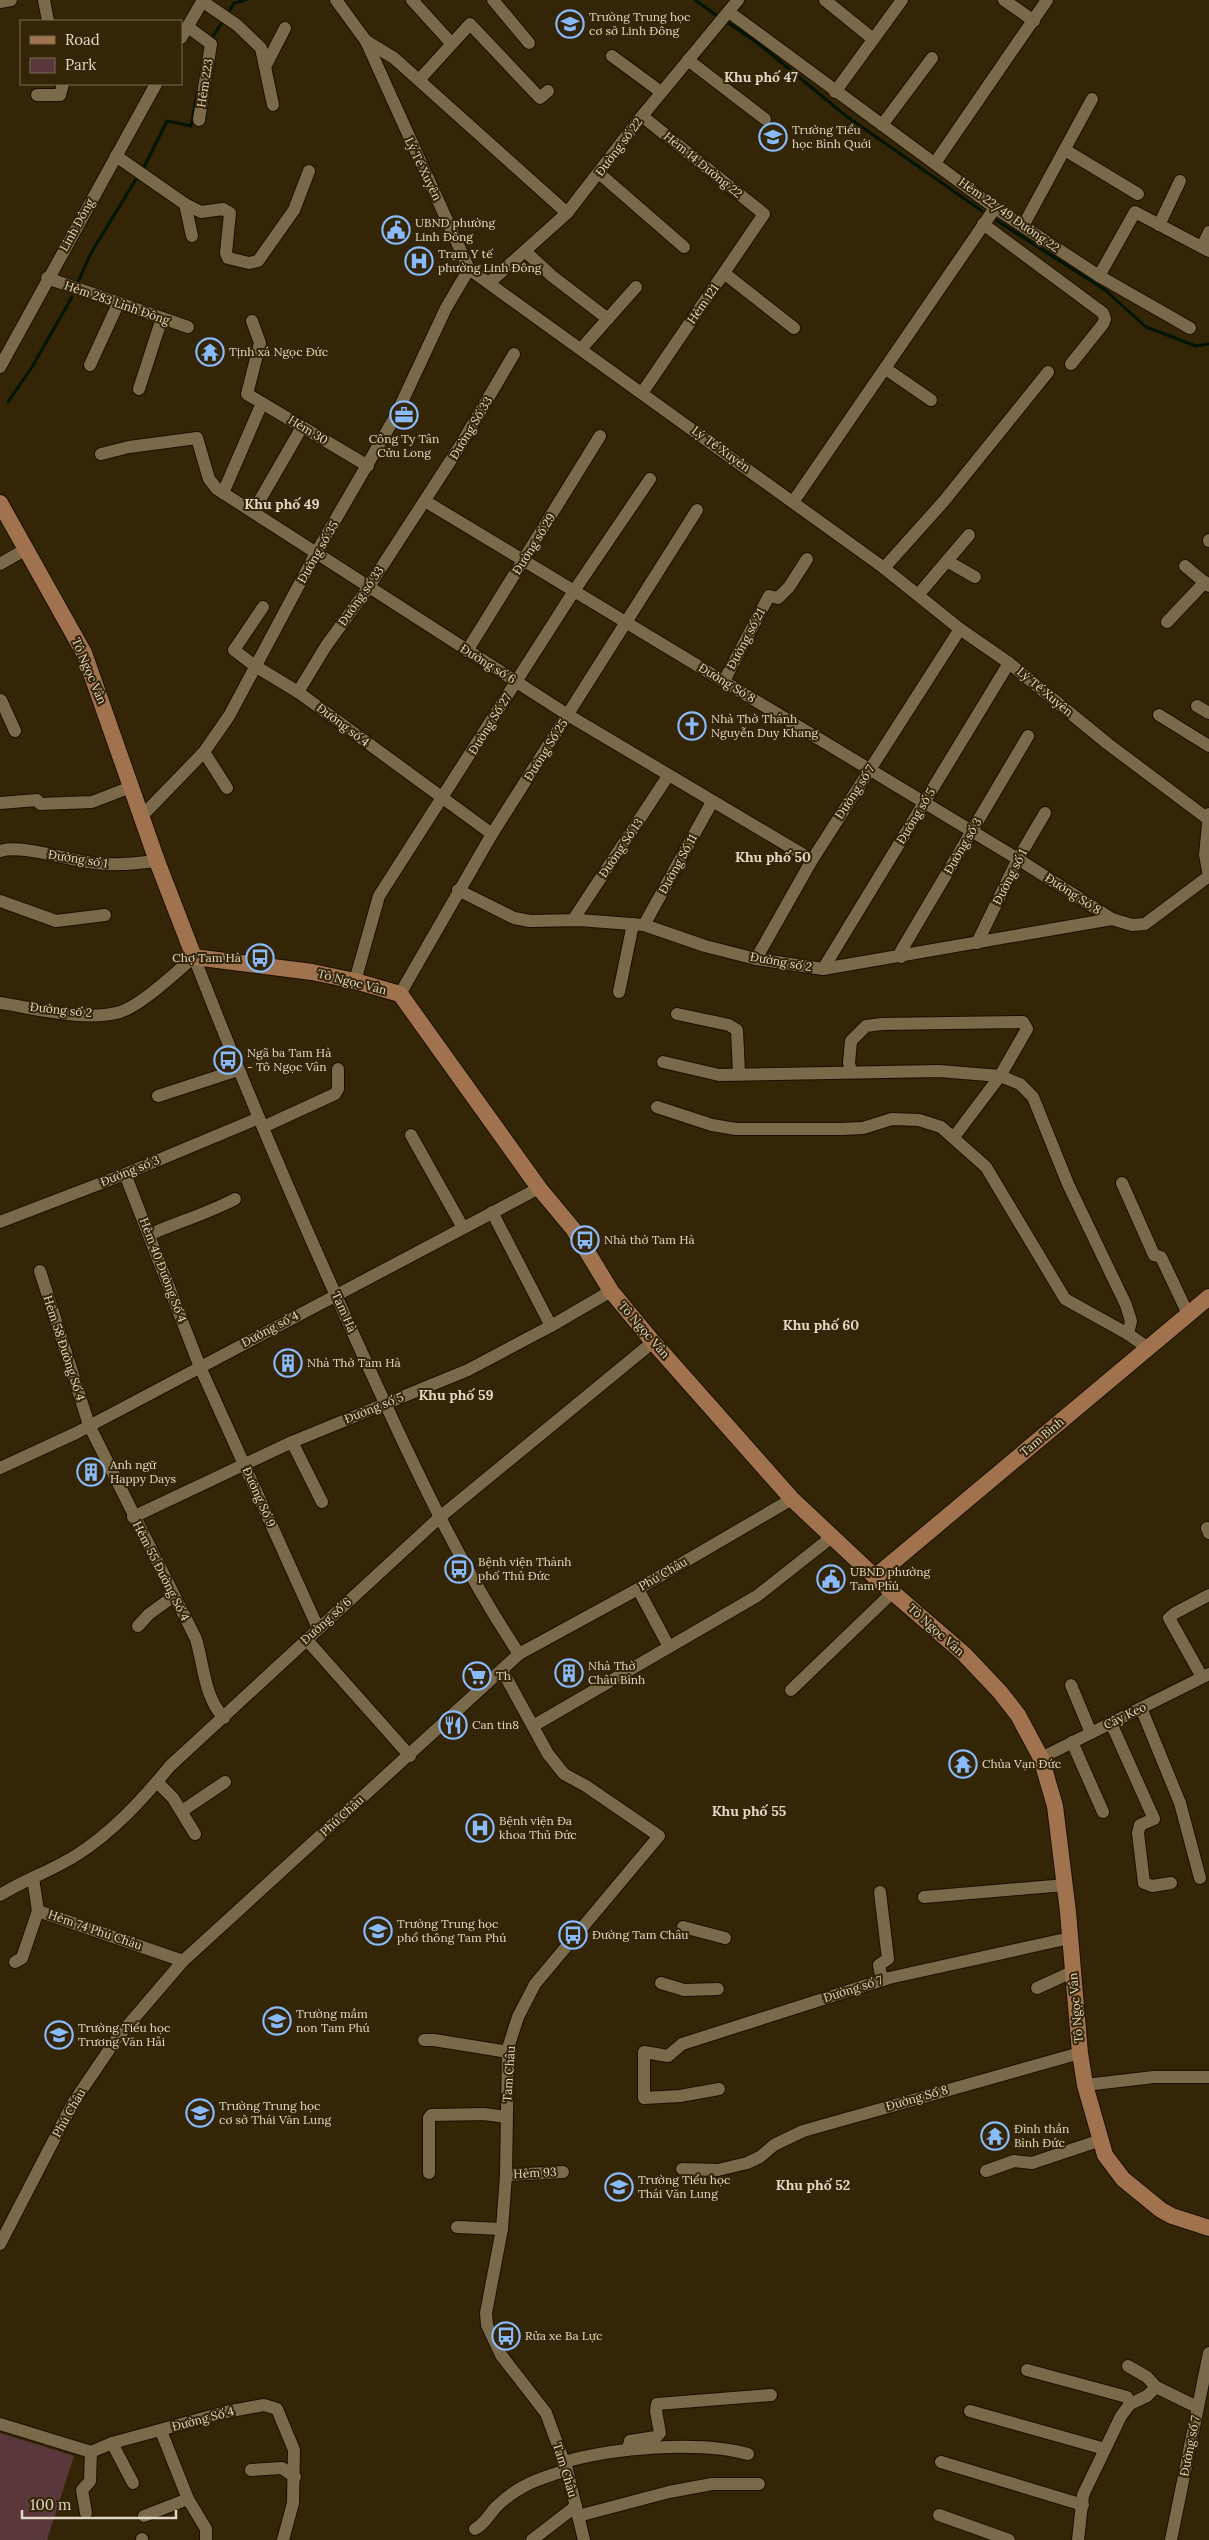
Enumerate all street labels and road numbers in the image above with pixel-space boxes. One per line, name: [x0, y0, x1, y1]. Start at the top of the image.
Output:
street label: Hẻm 223: [193, 57, 216, 108]
street label: Đường số 22: [592, 115, 645, 179]
street label: Hẻm 14 Đường 22: [661, 128, 746, 201]
street label: Lý Tế Xuyên: [402, 135, 445, 203]
street label: Hẻm 22/49 Đường 22: [955, 174, 1063, 256]
street label: Linh Đông: [56, 196, 97, 254]
street label: Hẻm 283 Linh Đông: [62, 277, 172, 328]
street label: Hẻm 121: [684, 281, 722, 326]
street label: Đường Số 33: [446, 393, 495, 462]
street label: Hẻm 30: [286, 412, 331, 447]
street label: Lý Tế Xuyên: [689, 422, 753, 475]
street label: Đường số 29: [509, 510, 558, 577]
street label: Đường số 35: [294, 518, 341, 585]
street label: Đường số 33: [335, 563, 387, 628]
street label: Đường số 21: [723, 606, 768, 672]
street label: Tô Ngọc Vân: [69, 635, 110, 706]
street label: Đường số 6: [458, 641, 519, 687]
street label: Đường Só 8: [696, 660, 759, 706]
street label: Lý Tế Xuyên: [1014, 664, 1076, 719]
street label: Đường Số 27: [465, 690, 515, 757]
street label: Đường số 4: [314, 700, 373, 750]
street label: Đường Số 25: [521, 716, 571, 783]
street label: Đường số 7: [832, 761, 878, 822]
street label: Đường số 5: [893, 785, 938, 846]
street label: Đường Số 13: [595, 815, 646, 880]
street label: Đường số 3: [940, 815, 985, 877]
street label: Đường Số 11: [655, 831, 700, 896]
street label: Đường số 1: [47, 846, 109, 871]
street label: Đường số 1: [989, 846, 1030, 907]
street label: Đường Só 8: [1042, 870, 1104, 917]
street label: Đường số 2: [749, 949, 813, 974]
street label: Tô Ngọc Vân: [316, 966, 388, 997]
street label: Đường số 2: [29, 999, 93, 1020]
street label: Đường số 3: [98, 1152, 162, 1189]
street label: Hẻm 40 Đường Số 4: [137, 1216, 190, 1325]
street label: Tam Hà: [329, 1289, 360, 1334]
street label: Hẻm 58 Đường Số 4: [40, 1293, 89, 1403]
street label: Tô Ngọc Vân: [616, 1298, 673, 1361]
street label: Đường số 4: [239, 1307, 301, 1350]
street label: Đường số 5: [342, 1389, 406, 1426]
street label: Tam Bình: [1017, 1414, 1067, 1459]
street label: Đường Số 9: [240, 1464, 279, 1529]
street label: Hẻm 55 Đường Số 4: [130, 1519, 193, 1623]
street label: Phú Châu: [636, 1554, 690, 1593]
street label: Đường số 6: [297, 1594, 354, 1647]
street label: Tô Ngọc Vân: [905, 1600, 968, 1659]
street label: Cây Keo: [1101, 1699, 1148, 1732]
street label: Phú Châu: [317, 1792, 367, 1839]
street label: Hẻm 74 Phú Châu: [46, 1906, 144, 1953]
street label: Đường số 7: [821, 1972, 885, 2005]
street label: Tô Ngọc Vân: [1065, 1972, 1086, 2044]
street label: Tam Châu: [499, 2045, 518, 2103]
street label: Đường Số 8: [884, 2081, 950, 2114]
street label: Phú Châu: [49, 2086, 88, 2140]
street label: Hẻm 93: [513, 2164, 557, 2181]
street label: Đường Số 4: [170, 2403, 236, 2434]
street label: Đường số 7: [1176, 2414, 1203, 2478]
street label: Tam Châu: [550, 2441, 581, 2499]

